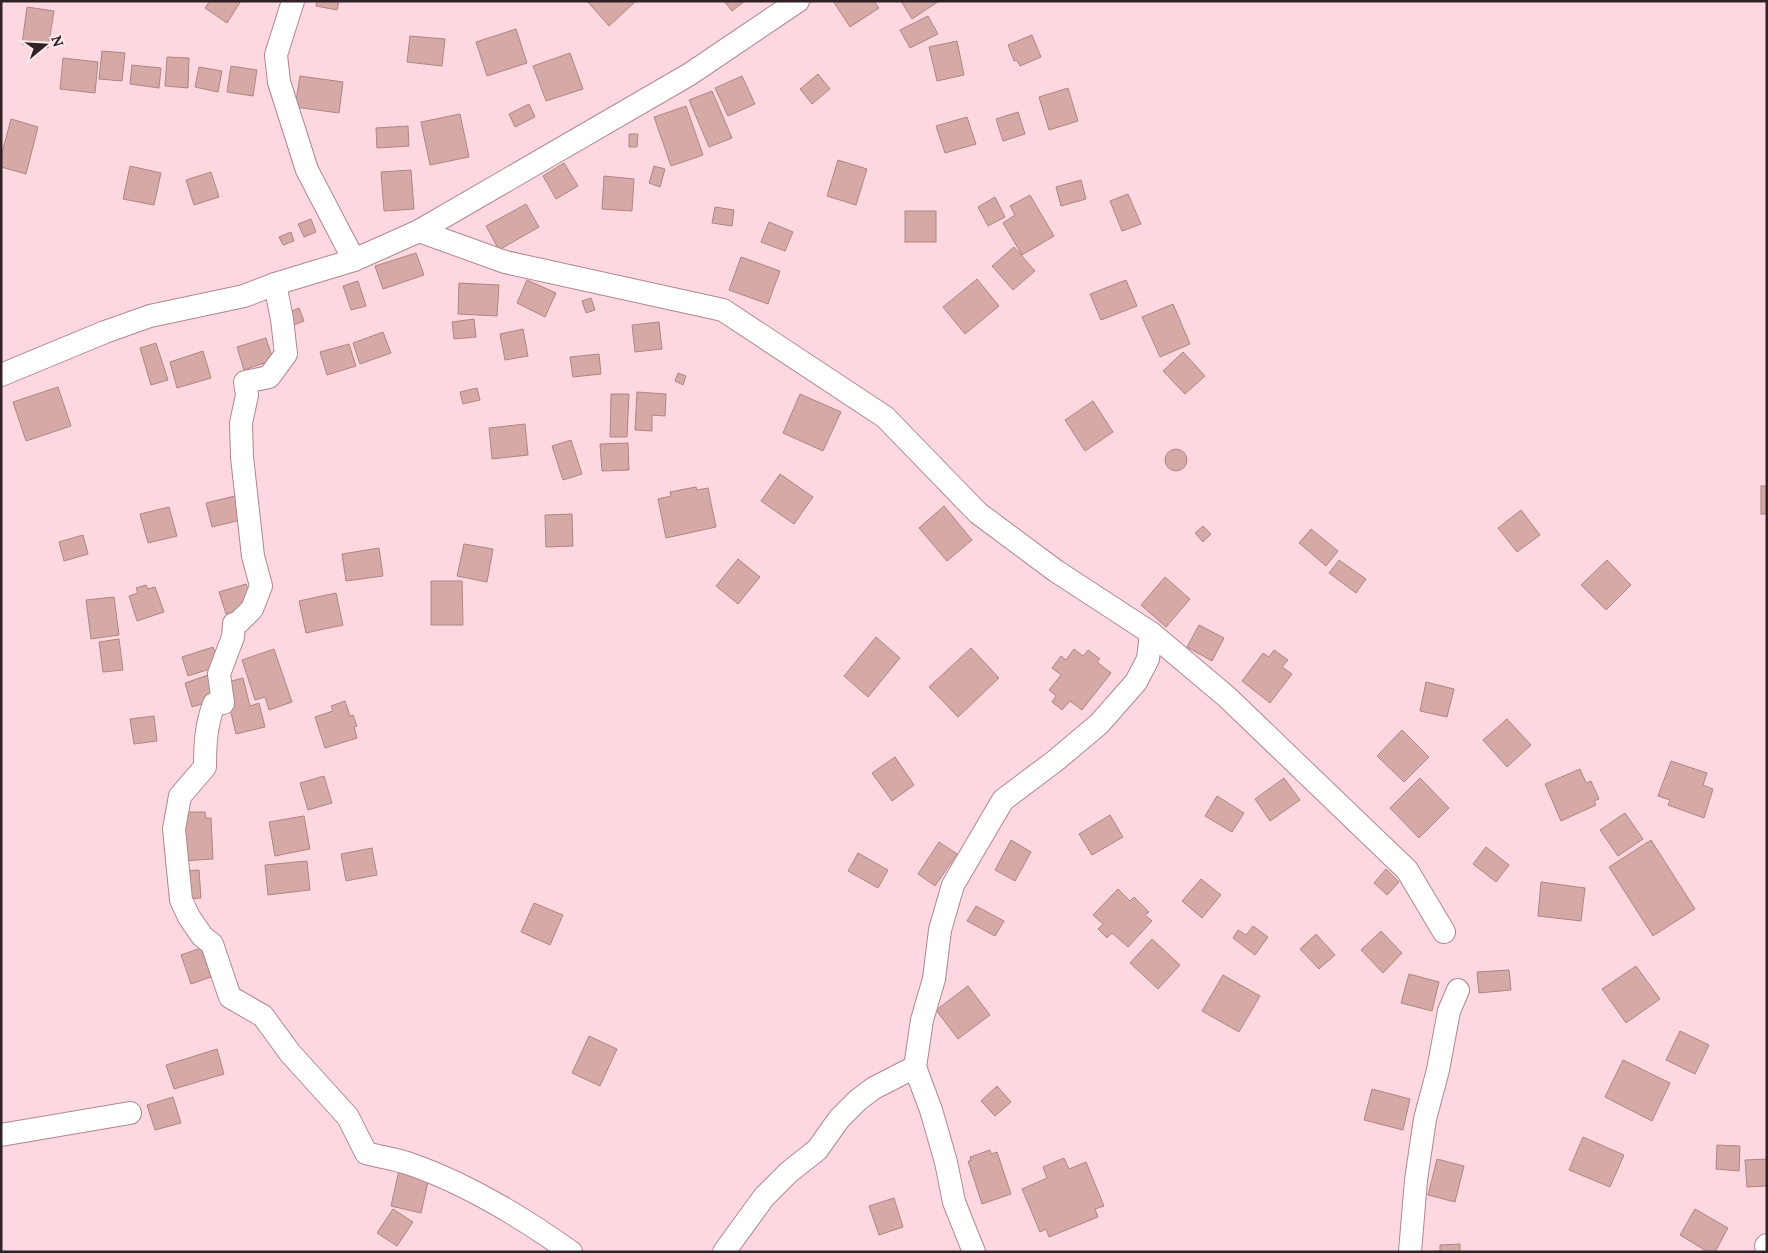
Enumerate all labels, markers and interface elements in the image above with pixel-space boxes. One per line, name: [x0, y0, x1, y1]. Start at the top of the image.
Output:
north arrow: [20, 20, 70, 70]
text: N: [47, 33, 68, 49]

